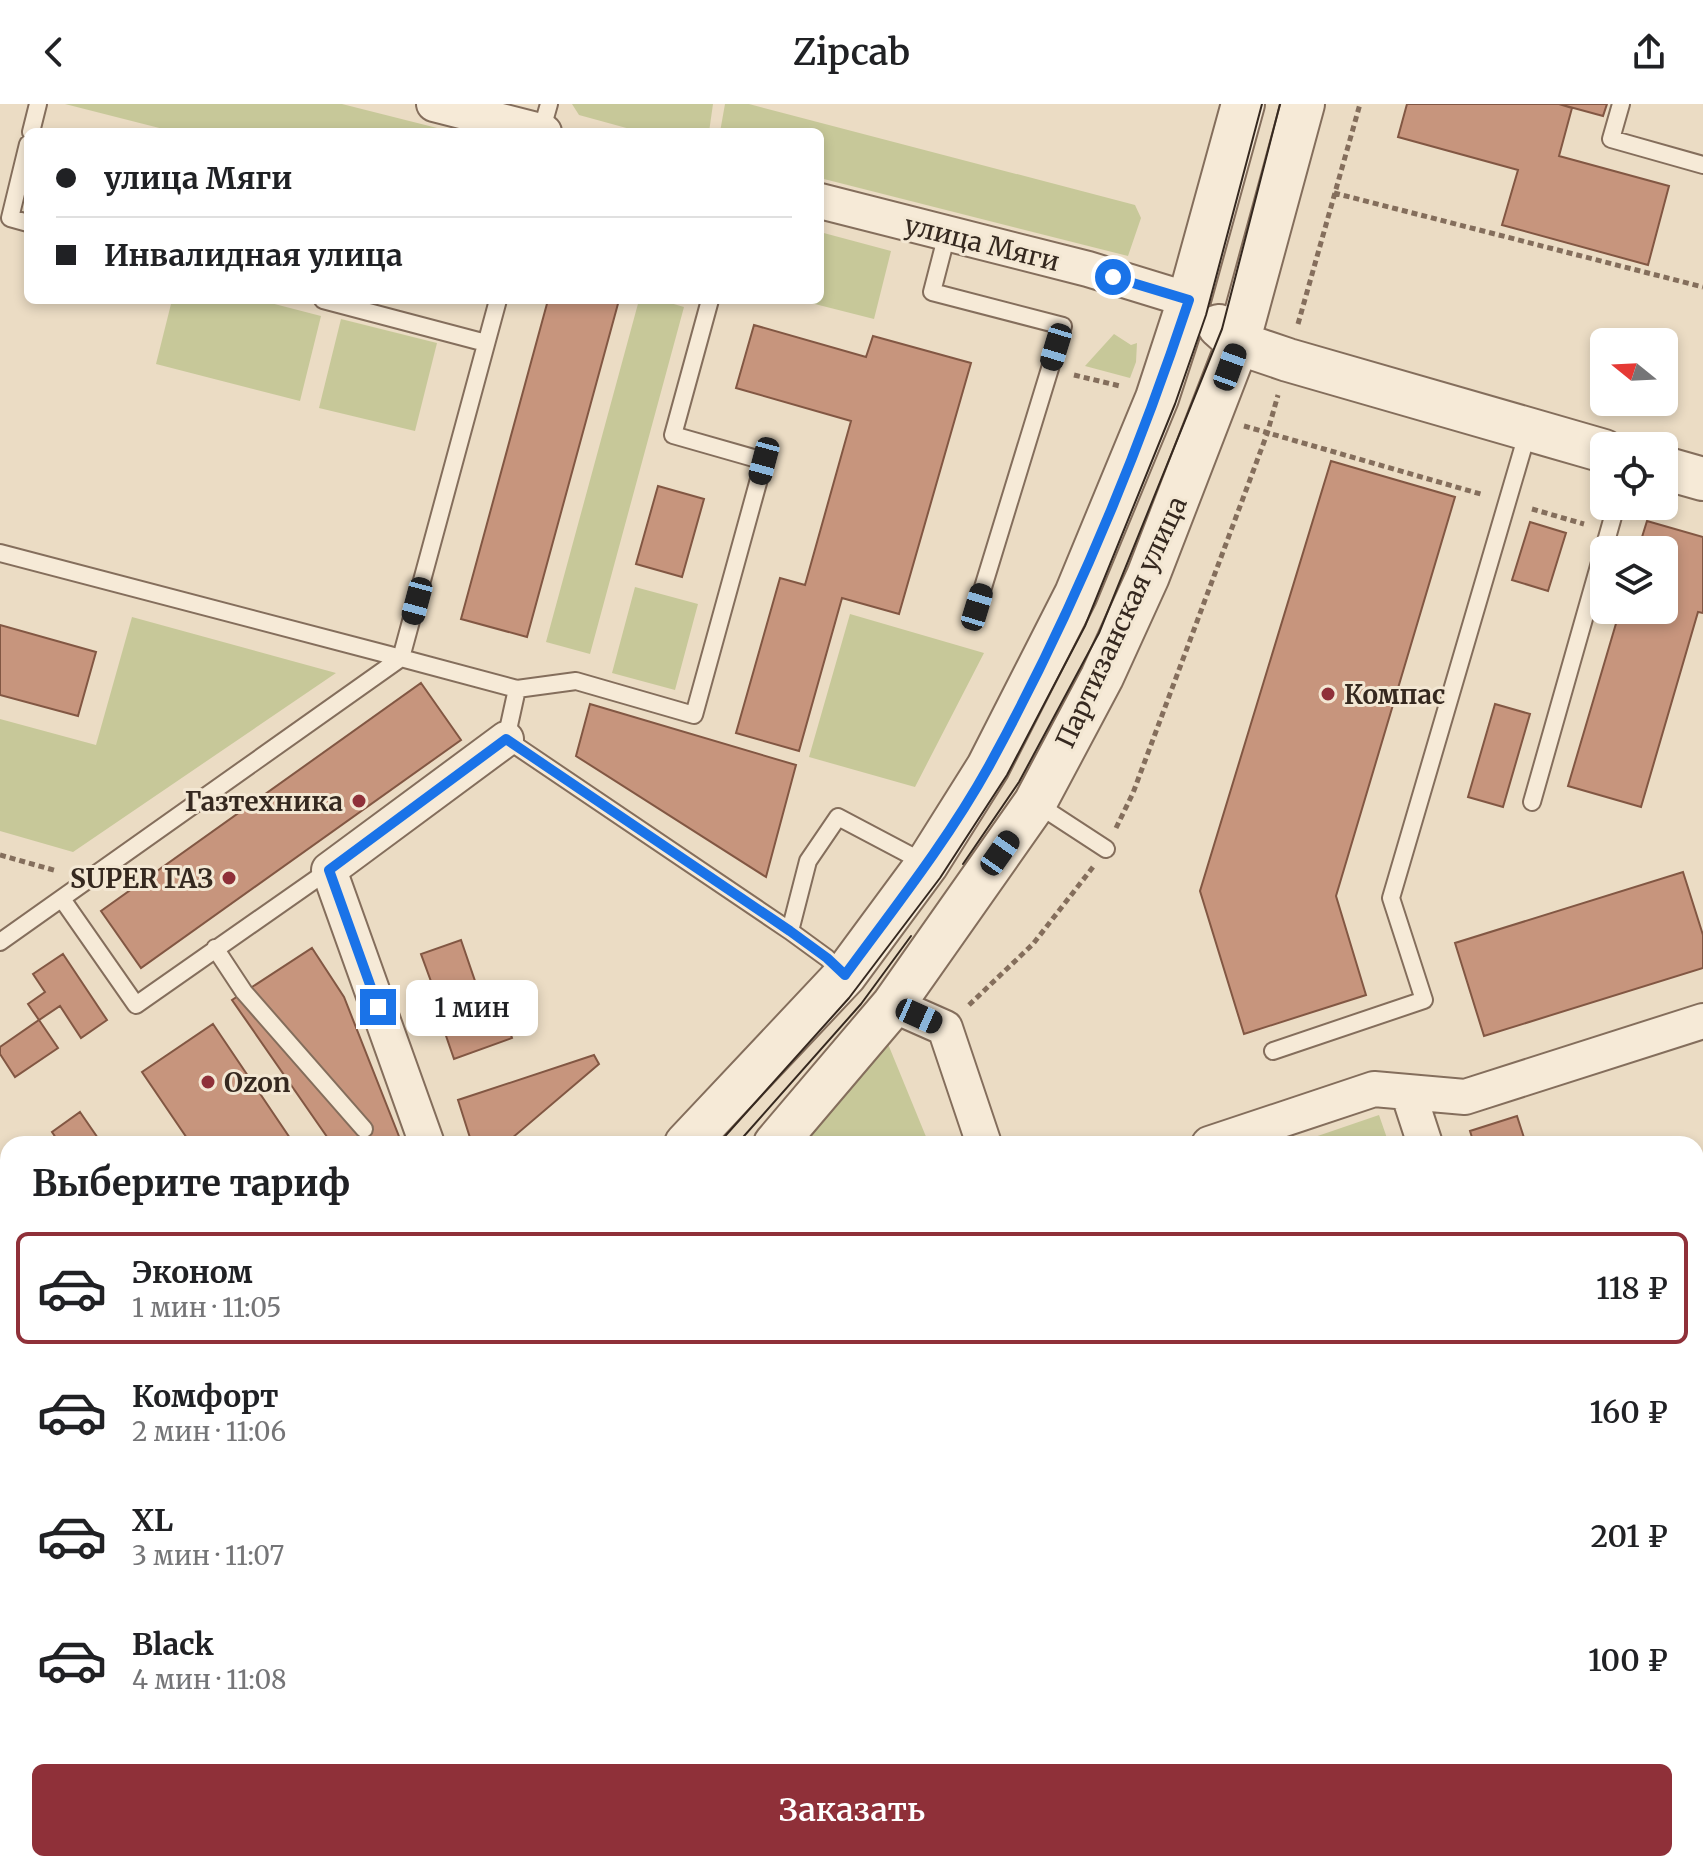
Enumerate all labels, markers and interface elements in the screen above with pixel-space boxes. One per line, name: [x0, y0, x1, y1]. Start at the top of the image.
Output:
icon: back: [32, 30, 76, 74]
text: Zipcab: [793, 30, 910, 75]
icon: share: [1627, 30, 1671, 74]
text: улица Мяги: [104, 159, 292, 197]
street label: улица Мяги: [901, 208, 1063, 278]
text: Инвалидная улица: [104, 236, 403, 274]
route start: [1095, 259, 1131, 295]
car: [1038, 321, 1074, 373]
north arrow: [1590, 328, 1678, 416]
map controls: [1590, 328, 1678, 624]
car: [1211, 340, 1249, 394]
button: locate: [1590, 432, 1678, 520]
car: [746, 435, 782, 487]
street label: Партизанская улица: [1048, 491, 1194, 753]
button: layers: [1590, 536, 1678, 624]
car: [399, 575, 435, 627]
car: [959, 581, 995, 633]
place label: Компас: [1344, 678, 1445, 711]
marker: Компас: [1319, 685, 1337, 703]
place label: Газтехника: [185, 785, 343, 818]
marker: Газтехника: [350, 792, 368, 810]
car: [976, 826, 1024, 880]
place label: SUPER ГАЗ: [70, 862, 213, 895]
marker: SUPER ГАЗ: [220, 869, 238, 887]
callout: 1 мин: [406, 979, 538, 1035]
route end: [360, 989, 396, 1025]
text: 1 мин: [434, 991, 510, 1024]
car: [892, 995, 946, 1037]
place label: Ozon: [224, 1066, 291, 1099]
marker: Ozon: [199, 1073, 217, 1091]
text: Выберите тариф: [32, 1161, 350, 1206]
icon: car: [36, 1252, 108, 1324]
text: Эконом: [132, 1253, 253, 1291]
text: 118 ₽: [1596, 1269, 1668, 1307]
text: 1 мин · 11:05: [132, 1291, 282, 1324]
icon: car: [36, 1376, 108, 1448]
text: Комфорт: [132, 1377, 279, 1415]
text: 160 ₽: [1589, 1393, 1668, 1431]
text: 2 мин · 11:06: [132, 1415, 286, 1448]
icon: car: [36, 1500, 108, 1572]
text: XL: [132, 1501, 173, 1539]
text: 201 ₽: [1590, 1517, 1668, 1555]
text: 3 мин · 11:07: [132, 1539, 284, 1572]
icon: car: [36, 1624, 108, 1696]
text: Black: [132, 1625, 214, 1663]
text: 100 ₽: [1588, 1641, 1668, 1679]
text: 4 мин · 11:08: [132, 1663, 287, 1696]
button: Заказать: [32, 1764, 1672, 1856]

